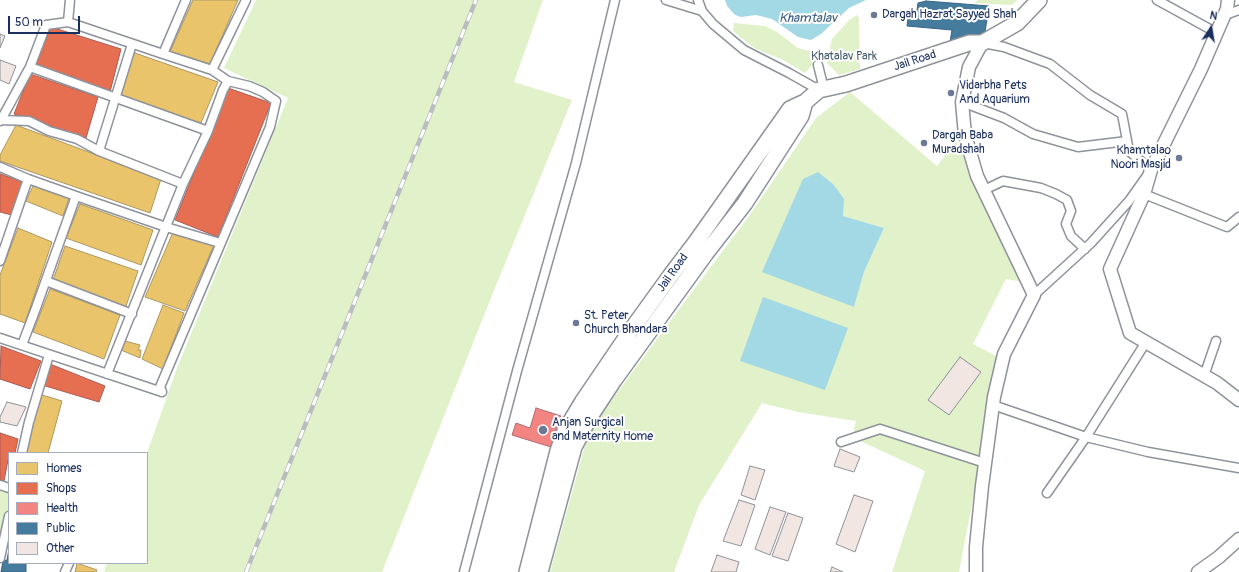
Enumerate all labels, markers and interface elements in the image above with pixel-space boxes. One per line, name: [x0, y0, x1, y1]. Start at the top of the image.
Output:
scale bar: [10, 8, 82, 34]
place label: Dargah Hazrat Sayyed Shah: [882, 8, 1017, 22]
north arrow: [1191, 8, 1231, 48]
text: N: [1209, 9, 1219, 23]
marker: Dargah Hazrat Sayyed Shah: [869, 10, 879, 20]
water label: Khamtalav: [779, 11, 837, 27]
text: 50 m: [15, 15, 43, 30]
street label: Jail Road: [892, 47, 938, 75]
park label: Khatalav Park: [811, 50, 877, 64]
place label: Vidarbha Pets And Aquarium: [959, 79, 1030, 107]
marker: Vidarbha Pets And Aquarium: [946, 88, 956, 98]
place label: Dargah Baba Muradshah: [932, 129, 993, 157]
marker: Dargah Baba Muradshah: [919, 138, 929, 148]
place label: Khamtalao Noori Masjid: [1111, 144, 1171, 172]
marker: Khamtalao Noori Masjid: [1174, 153, 1184, 163]
street label: Jail Road: [654, 251, 692, 295]
place label: St. Peter Church Bhandara: [584, 309, 667, 337]
marker: St. Peter Church Bhandara: [571, 318, 581, 328]
place label: Anjan Surgical and Maternity Home: [552, 416, 653, 444]
marker: Anjan Surgical and Maternity Home: [537, 424, 549, 436]
legend: [8, 452, 148, 564]
text: Homes: [46, 461, 82, 476]
text: Shops: [46, 481, 76, 496]
text: Health: [46, 501, 78, 516]
text: Public: [46, 521, 76, 536]
text: Other: [46, 541, 74, 556]

